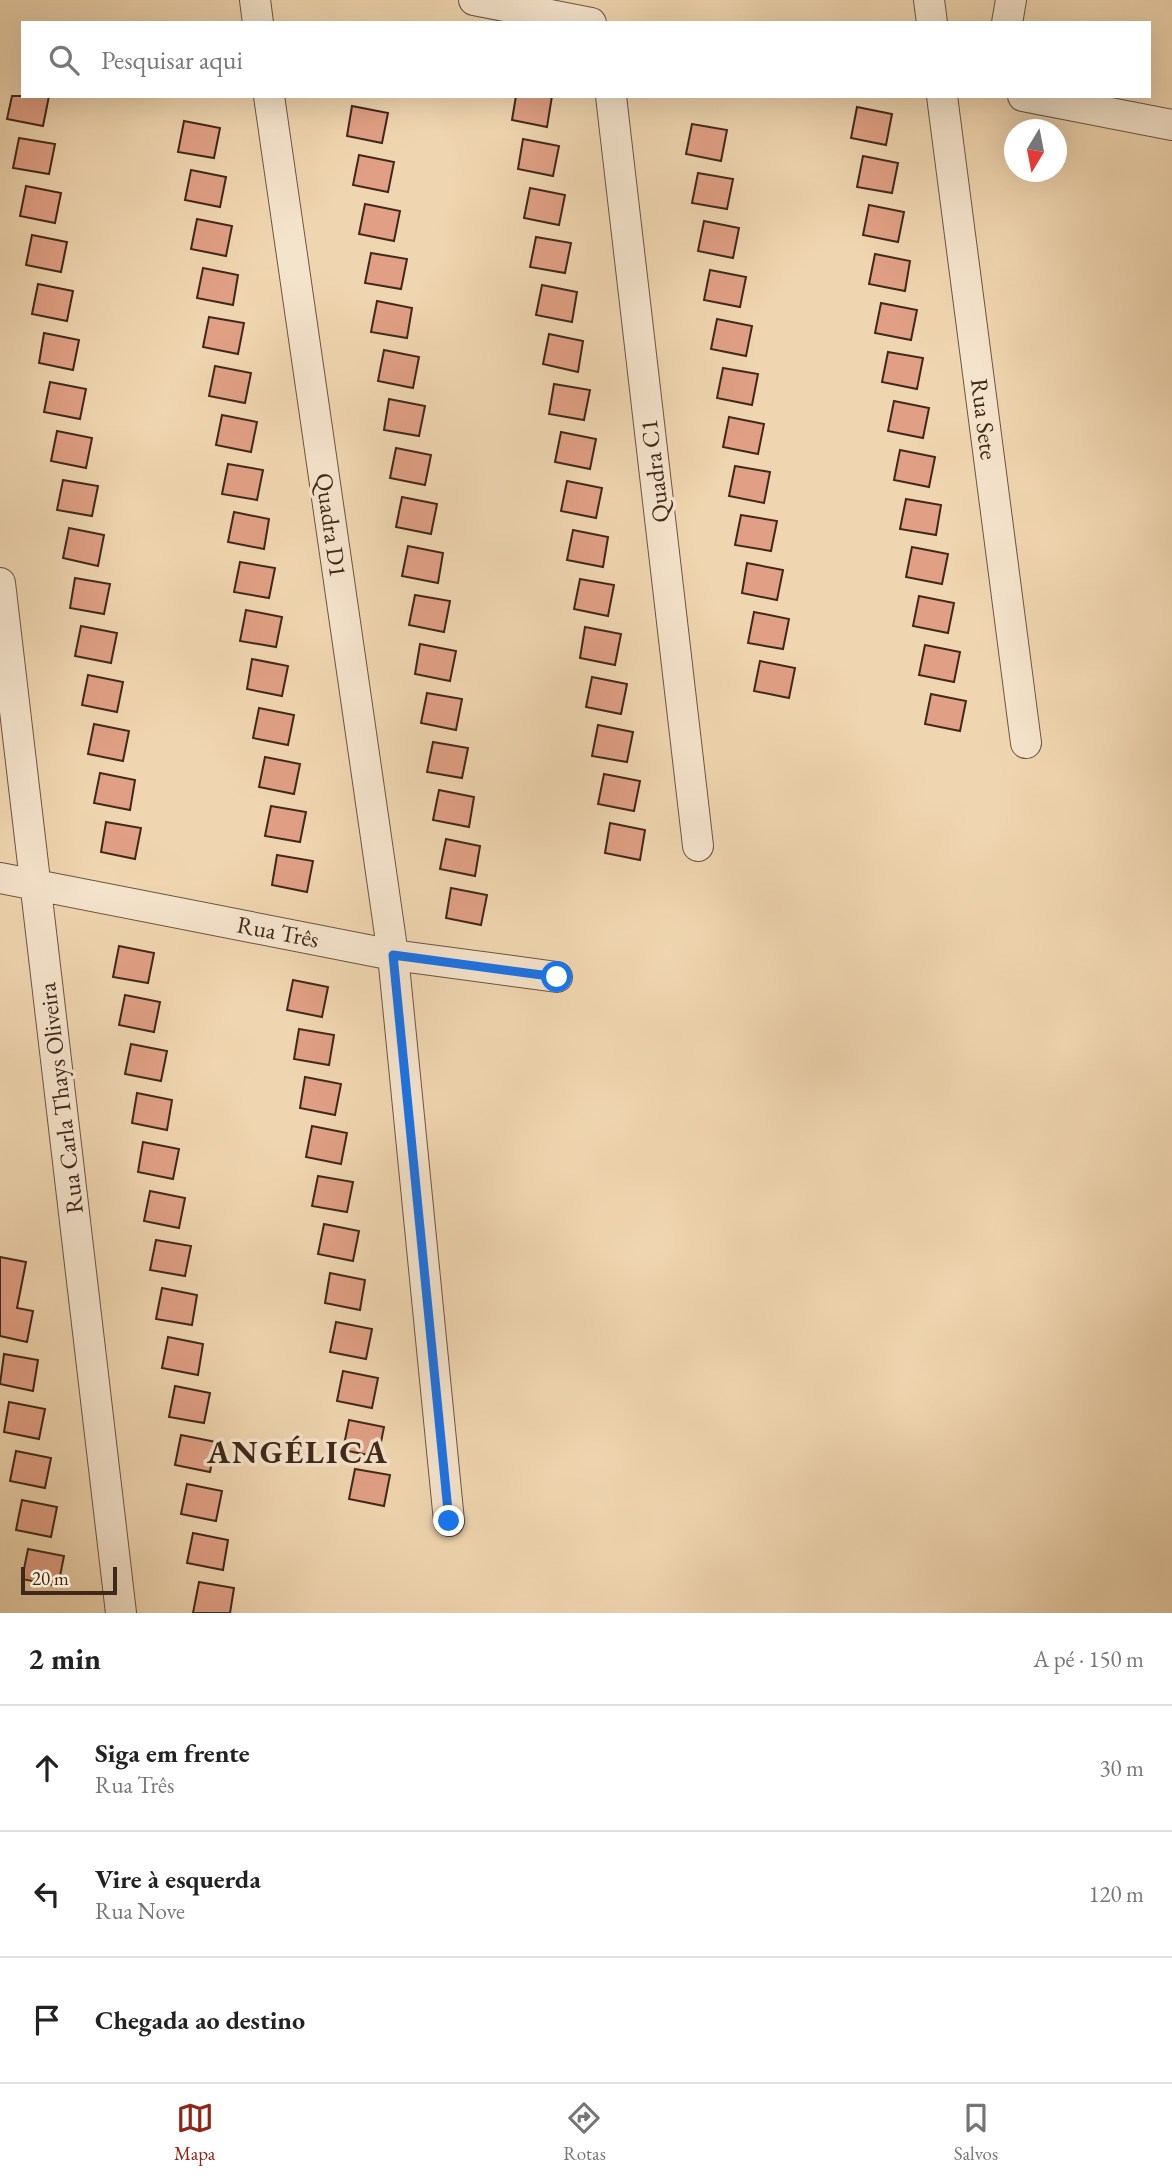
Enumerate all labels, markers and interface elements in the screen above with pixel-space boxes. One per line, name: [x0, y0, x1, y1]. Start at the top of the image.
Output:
search box: [21, 21, 1151, 98]
icon: search: [45, 41, 83, 79]
text: Pesquisar aqui: [101, 43, 243, 77]
north arrow: [1004, 119, 1067, 182]
street label: Rua Sete: [964, 377, 1005, 461]
street label: Quadra C1: [633, 418, 676, 524]
street label: Quadra D1: [309, 471, 354, 579]
street label: Rua Três: [234, 908, 322, 955]
route start: [541, 961, 572, 992]
street label: Rua Carla Thays Oliveira: [31, 980, 90, 1215]
district label: ANGÉLICA: [206, 1431, 389, 1473]
route end: [433, 1505, 464, 1536]
scale bar: [21, 1564, 117, 1596]
text: 20 m: [32, 1566, 69, 1591]
text: 2 min: [28, 1639, 101, 1678]
text: A pé · 150 m: [1033, 1644, 1144, 1674]
text: Siga em frente: [95, 1736, 250, 1770]
icon: ahead: [28, 1749, 66, 1787]
text: 30 m: [1099, 1753, 1144, 1783]
text: Rua Três: [95, 1770, 175, 1800]
text: Vire à esquerda: [95, 1862, 261, 1896]
icon: left: [28, 1875, 66, 1913]
text: 120 m: [1088, 1879, 1144, 1909]
text: Rua Nove: [95, 1896, 185, 1926]
icon: arrive: [28, 2001, 66, 2039]
text: Chegada ao destino: [95, 2003, 305, 2037]
tab: Mapa: [174, 2099, 215, 2166]
tab: Rotas: [563, 2099, 606, 2166]
tab: Salvos: [954, 2099, 998, 2166]

